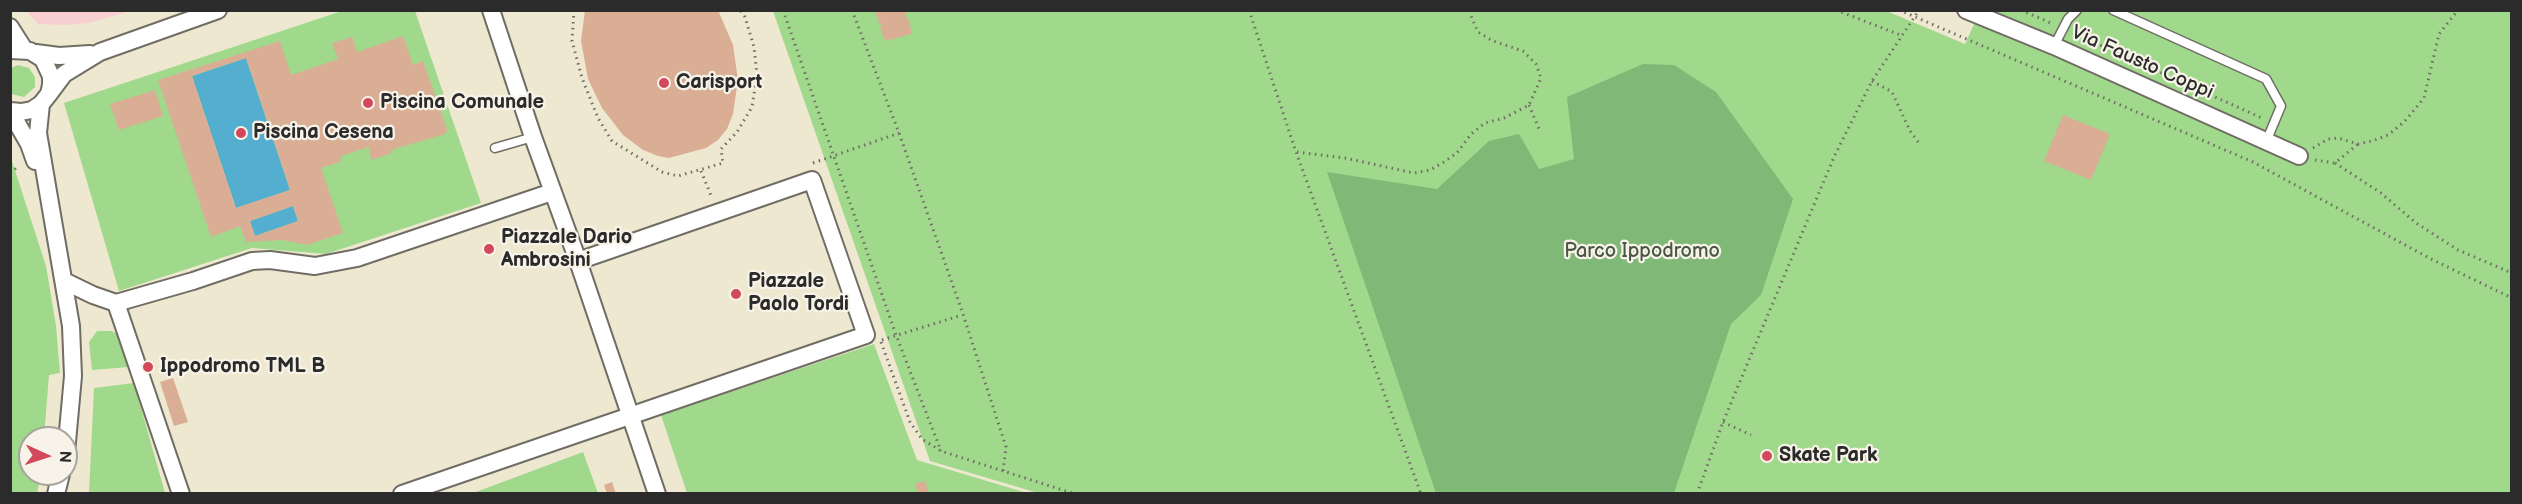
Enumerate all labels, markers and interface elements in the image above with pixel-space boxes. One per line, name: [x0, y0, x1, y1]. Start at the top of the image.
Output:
street label: Via Fausto Coppi: [2067, 21, 2217, 105]
place label: Carisport: [676, 71, 762, 95]
marker: Carisport: [657, 76, 671, 90]
place label: Piscina Comunale: [380, 91, 544, 115]
marker: Piscina Comunale: [361, 96, 375, 110]
place label: Piscina Cesena: [253, 121, 394, 145]
marker: Piscina Cesena: [234, 126, 248, 140]
place label: Piazzale Dario Ambrosini: [501, 226, 632, 273]
park label: Parco Ippodromo: [1564, 240, 1720, 264]
marker: Piazzale Dario Ambrosini: [482, 242, 496, 256]
place label: Piazzale Paolo Tordi: [748, 270, 849, 317]
marker: Piazzale Paolo Tordi: [729, 287, 743, 301]
place label: Ippodromo TML B: [160, 355, 325, 379]
marker: Ippodromo TML B: [141, 360, 155, 374]
north arrow: [18, 426, 78, 486]
place label: Skate Park: [1779, 444, 1878, 468]
marker: Skate Park: [1760, 449, 1774, 463]
text: N: [55, 450, 74, 463]

